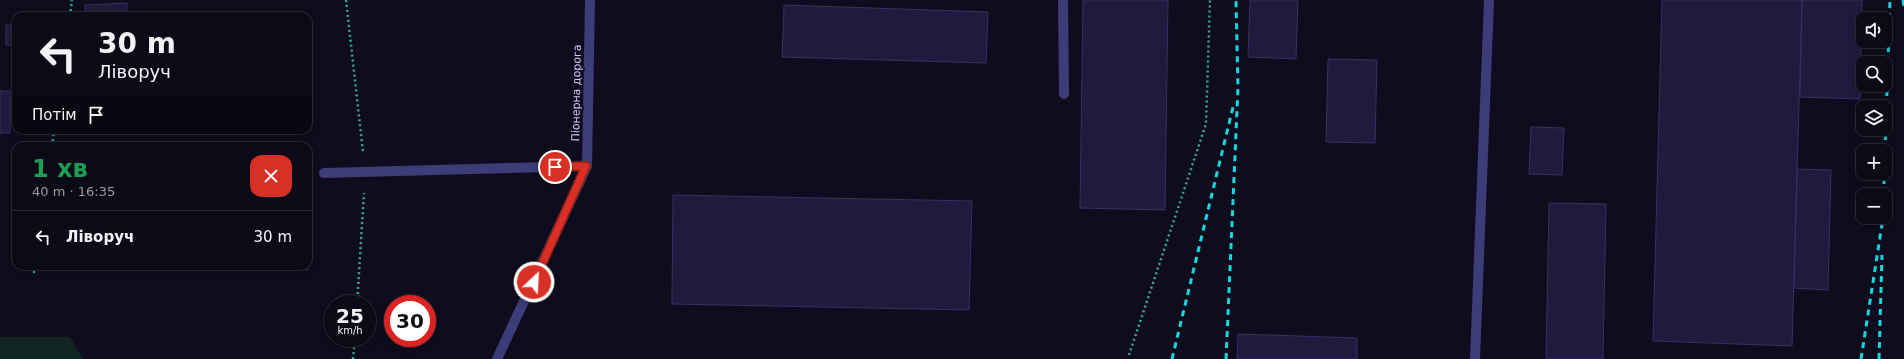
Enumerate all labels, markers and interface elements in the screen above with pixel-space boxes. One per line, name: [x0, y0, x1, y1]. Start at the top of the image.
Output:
map controls: [1856, 12, 1892, 224]
button: sound: [1856, 12, 1892, 48]
text: 30 m: [98, 27, 176, 60]
icon: left: [32, 28, 84, 80]
street label: Піонерна дорога: [569, 44, 584, 142]
button: search: [1856, 56, 1892, 92]
text: Ліворуч: [98, 61, 171, 82]
button: layers: [1856, 100, 1892, 136]
icon: arrive: [85, 104, 107, 126]
text: Потім: [32, 106, 77, 124]
button: +: [1856, 144, 1892, 180]
pin: [538, 150, 572, 184]
text: 1 хв: [32, 155, 88, 183]
button: close: [250, 155, 292, 197]
icon: arrive: [544, 156, 566, 178]
text: 40 m · 16:35: [32, 184, 115, 199]
button: −: [1856, 188, 1892, 224]
icon: left: [32, 226, 54, 248]
text: Ліворуч: [66, 228, 134, 246]
text: 30 m: [254, 228, 292, 246]
position arrow: [513, 261, 555, 303]
speed limit sign: 30: [384, 295, 436, 347]
text: 25: [336, 304, 364, 328]
text: km/h: [337, 325, 363, 336]

